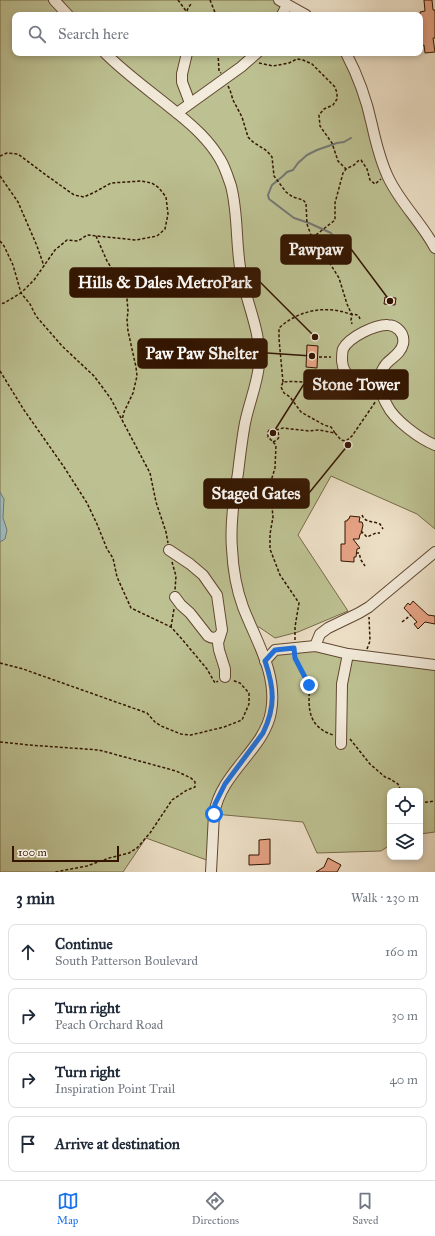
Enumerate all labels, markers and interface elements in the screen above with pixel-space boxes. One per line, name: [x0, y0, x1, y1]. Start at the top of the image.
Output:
search box: [12, 12, 423, 56]
icon: search: [26, 23, 48, 45]
text: Search here: [58, 25, 129, 43]
callout: Pawpaw: [281, 235, 351, 264]
text: Pawpaw: [289, 239, 344, 260]
callout: Hills & Dales MetroPark: [70, 268, 260, 297]
text: Hills & Dales MetroPark: [78, 272, 253, 293]
callout: Paw Paw Shelter: [138, 339, 267, 368]
text: Paw Paw Shelter: [146, 343, 259, 364]
callout: Stone Tower: [304, 370, 408, 399]
text: Stone Tower: [312, 374, 400, 395]
callout: Staged Gates: [204, 479, 309, 508]
text: Staged Gates: [211, 483, 301, 504]
route end: [300, 676, 318, 694]
map controls: [387, 788, 423, 860]
button: locate: [387, 788, 423, 824]
route start: [205, 805, 223, 823]
button: layers: [387, 824, 423, 860]
scale bar: [12, 844, 119, 863]
text: 100 m: [18, 846, 47, 859]
text: 3 min: [16, 888, 55, 909]
text: Walk · 230 m: [351, 890, 419, 906]
text: Continue: [55, 935, 113, 953]
icon: ahead: [17, 941, 39, 963]
text: 160 m: [385, 944, 418, 960]
text: South Patterson Boulevard: [55, 953, 198, 969]
text: Turn right: [55, 999, 120, 1017]
icon: right: [17, 1005, 39, 1027]
text: 30 m: [392, 1008, 418, 1024]
text: Peach Orchard Road: [55, 1017, 163, 1033]
text: Turn right: [55, 1063, 120, 1081]
icon: right: [17, 1069, 39, 1091]
text: 40 m: [389, 1072, 418, 1088]
text: Inspiration Point Trail: [55, 1081, 175, 1097]
icon: arrive: [17, 1133, 39, 1155]
text: Arrive at destination: [55, 1135, 180, 1153]
tab: Map: [57, 1190, 79, 1227]
tab: Directions: [192, 1190, 239, 1227]
tab: Saved: [352, 1190, 378, 1227]

